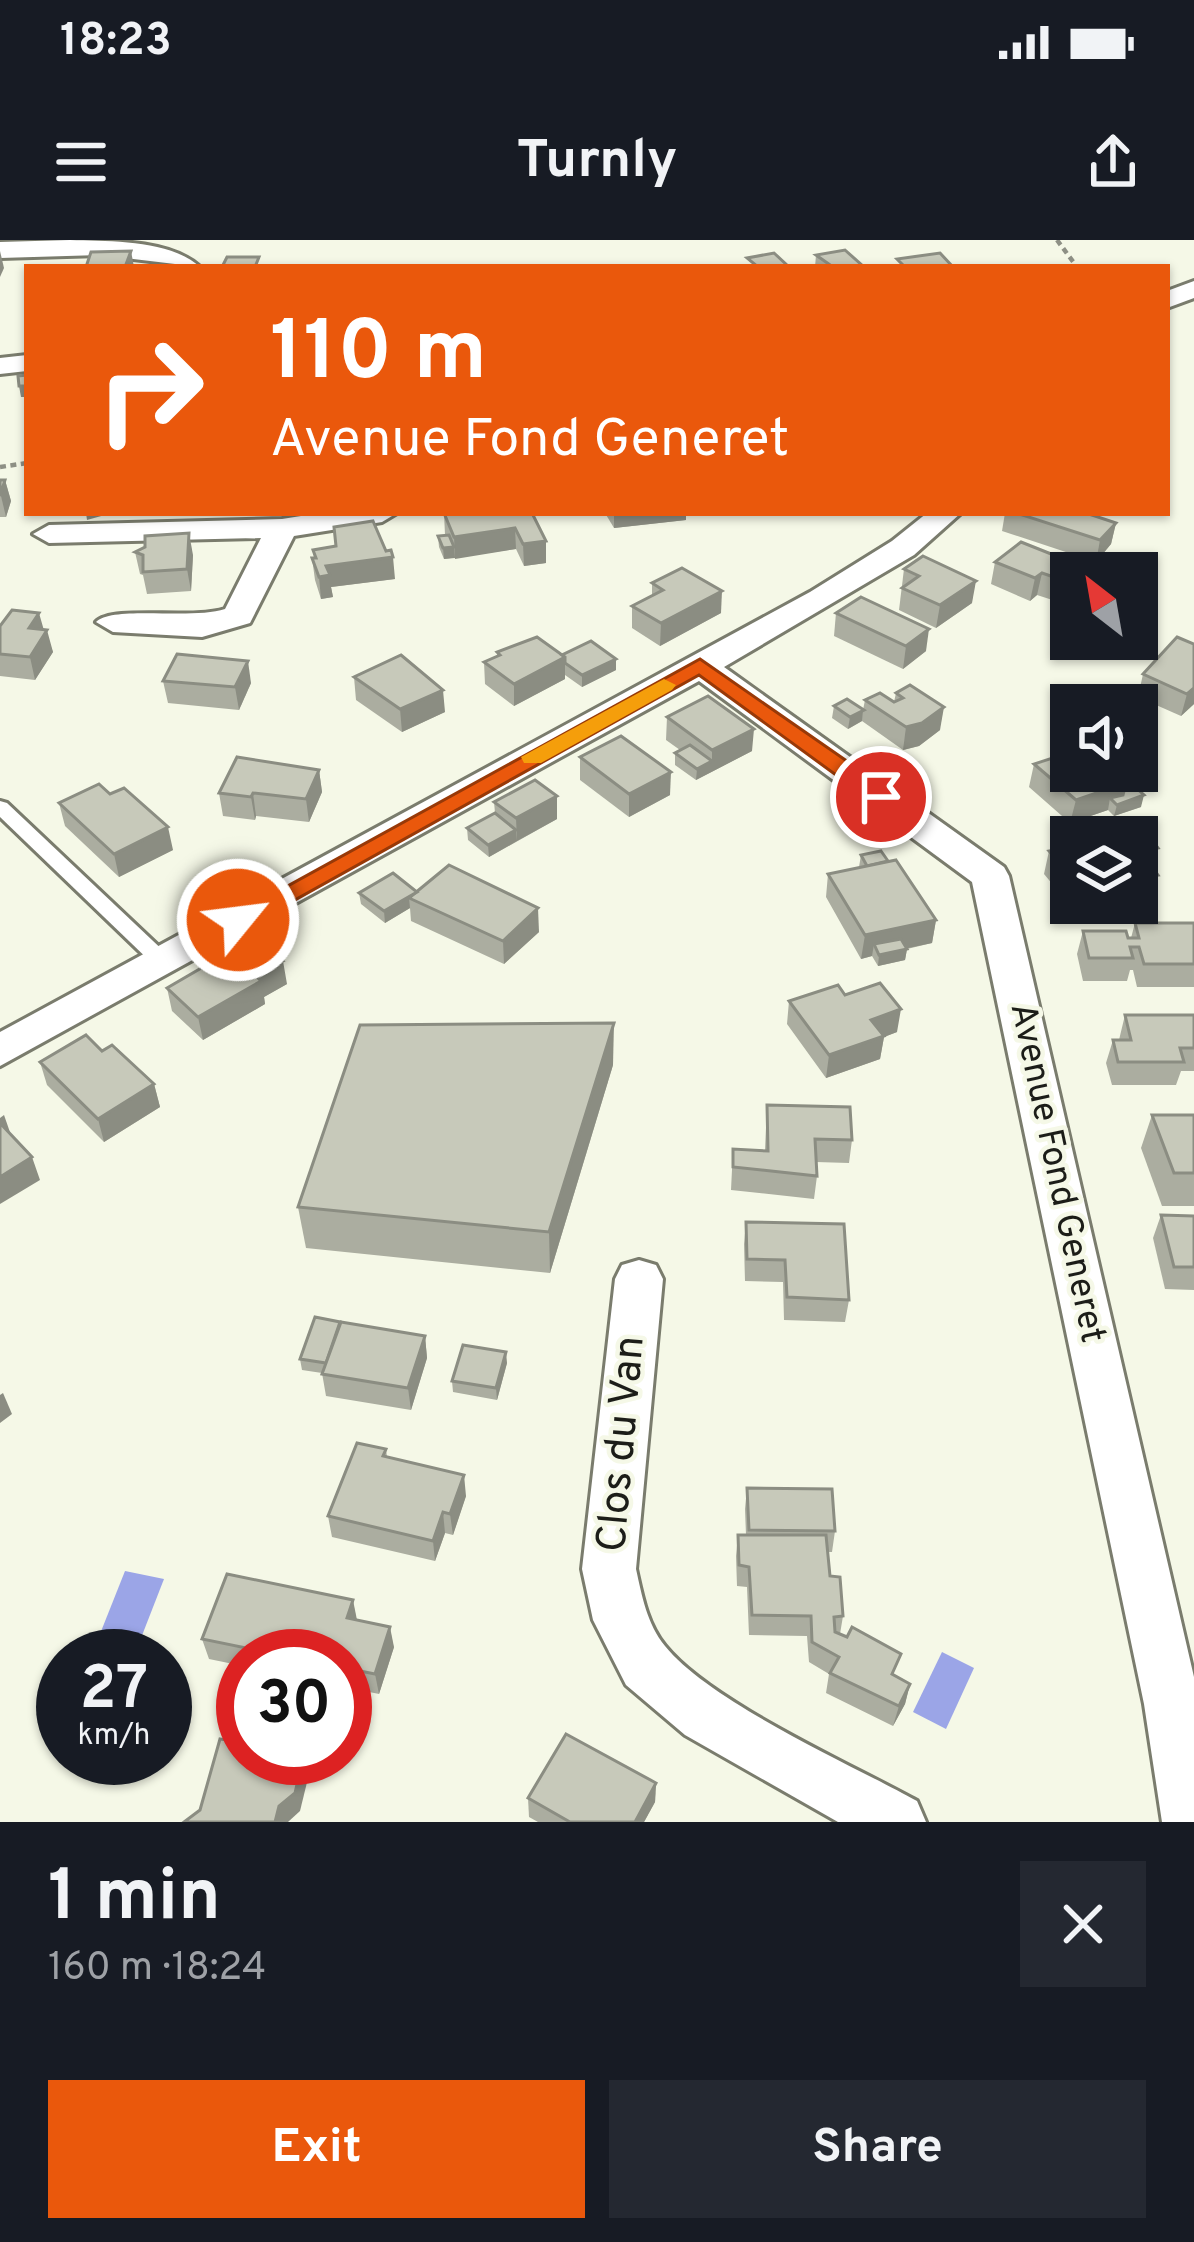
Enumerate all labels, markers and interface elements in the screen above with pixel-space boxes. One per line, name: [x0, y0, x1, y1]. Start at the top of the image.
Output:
text: 18:23: [60, 14, 172, 71]
text: Turnly: [516, 128, 678, 197]
icon: menu: [48, 129, 114, 195]
icon: share: [1080, 129, 1146, 195]
text: 110 m: [270, 303, 487, 409]
icon: right: [72, 312, 228, 468]
text: Avenue Fond Generet: [270, 407, 789, 476]
north arrow: [1050, 552, 1158, 660]
map controls: [1050, 552, 1158, 924]
button: sound: [1050, 684, 1158, 792]
pin: [830, 746, 932, 848]
icon: arrive: [848, 764, 914, 830]
button: layers: [1050, 816, 1158, 924]
position arrow: [175, 857, 301, 983]
street label: Avenue Fond Generet: [997, 999, 1115, 1347]
street label: Clos du Van: [587, 1334, 659, 1554]
speed limit sign: 30: [216, 1629, 372, 1785]
text: 27: [80, 1654, 148, 1730]
text: km/h: [78, 1718, 150, 1755]
text: 1 min: [48, 1854, 221, 1946]
button: close: [1020, 1861, 1146, 1987]
text: 160 m · 18:24: [48, 1945, 266, 1994]
button: Exit: [48, 2080, 585, 2218]
button: Share: [609, 2080, 1146, 2218]

